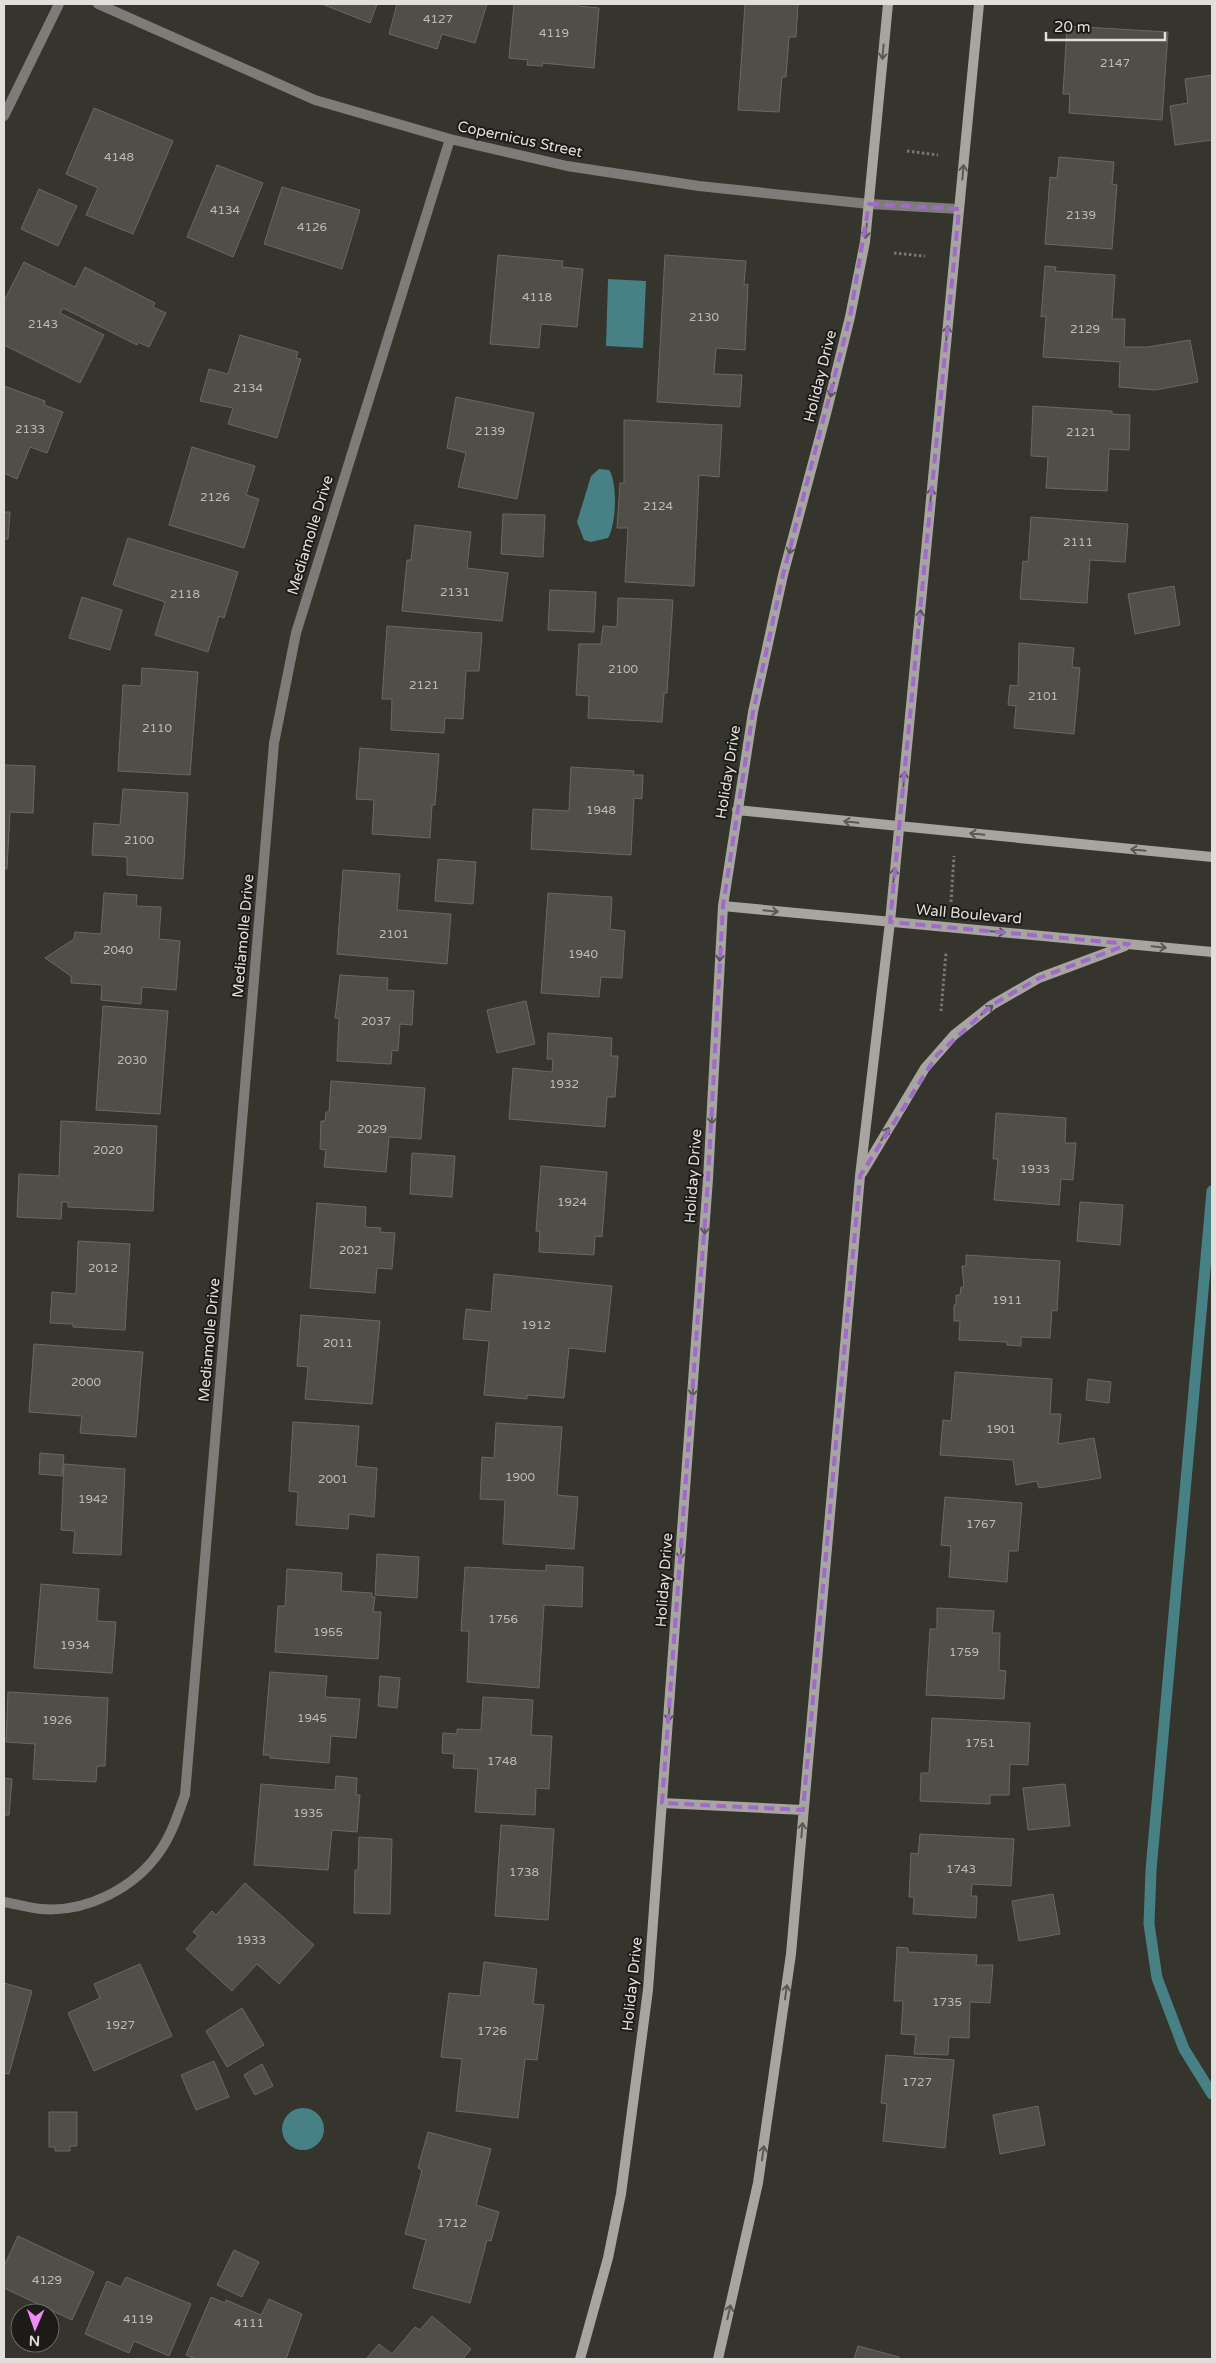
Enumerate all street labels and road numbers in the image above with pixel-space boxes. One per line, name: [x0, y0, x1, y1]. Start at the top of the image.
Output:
street label: Copernicus Street: [456, 117, 584, 161]
street label: Holiday Drive: [800, 328, 840, 424]
street label: Mediamolle Drive: [283, 473, 337, 597]
street label: Holiday Drive: [712, 724, 744, 820]
street label: Mediamolle Drive: [229, 873, 257, 999]
street label: Wall Boulevard: [915, 900, 1023, 928]
street label: Holiday Drive: [681, 1128, 705, 1224]
street label: Mediamolle Drive: [195, 1277, 223, 1403]
street label: Holiday Drive: [652, 1532, 676, 1628]
street label: Holiday Drive: [618, 1936, 646, 2032]

